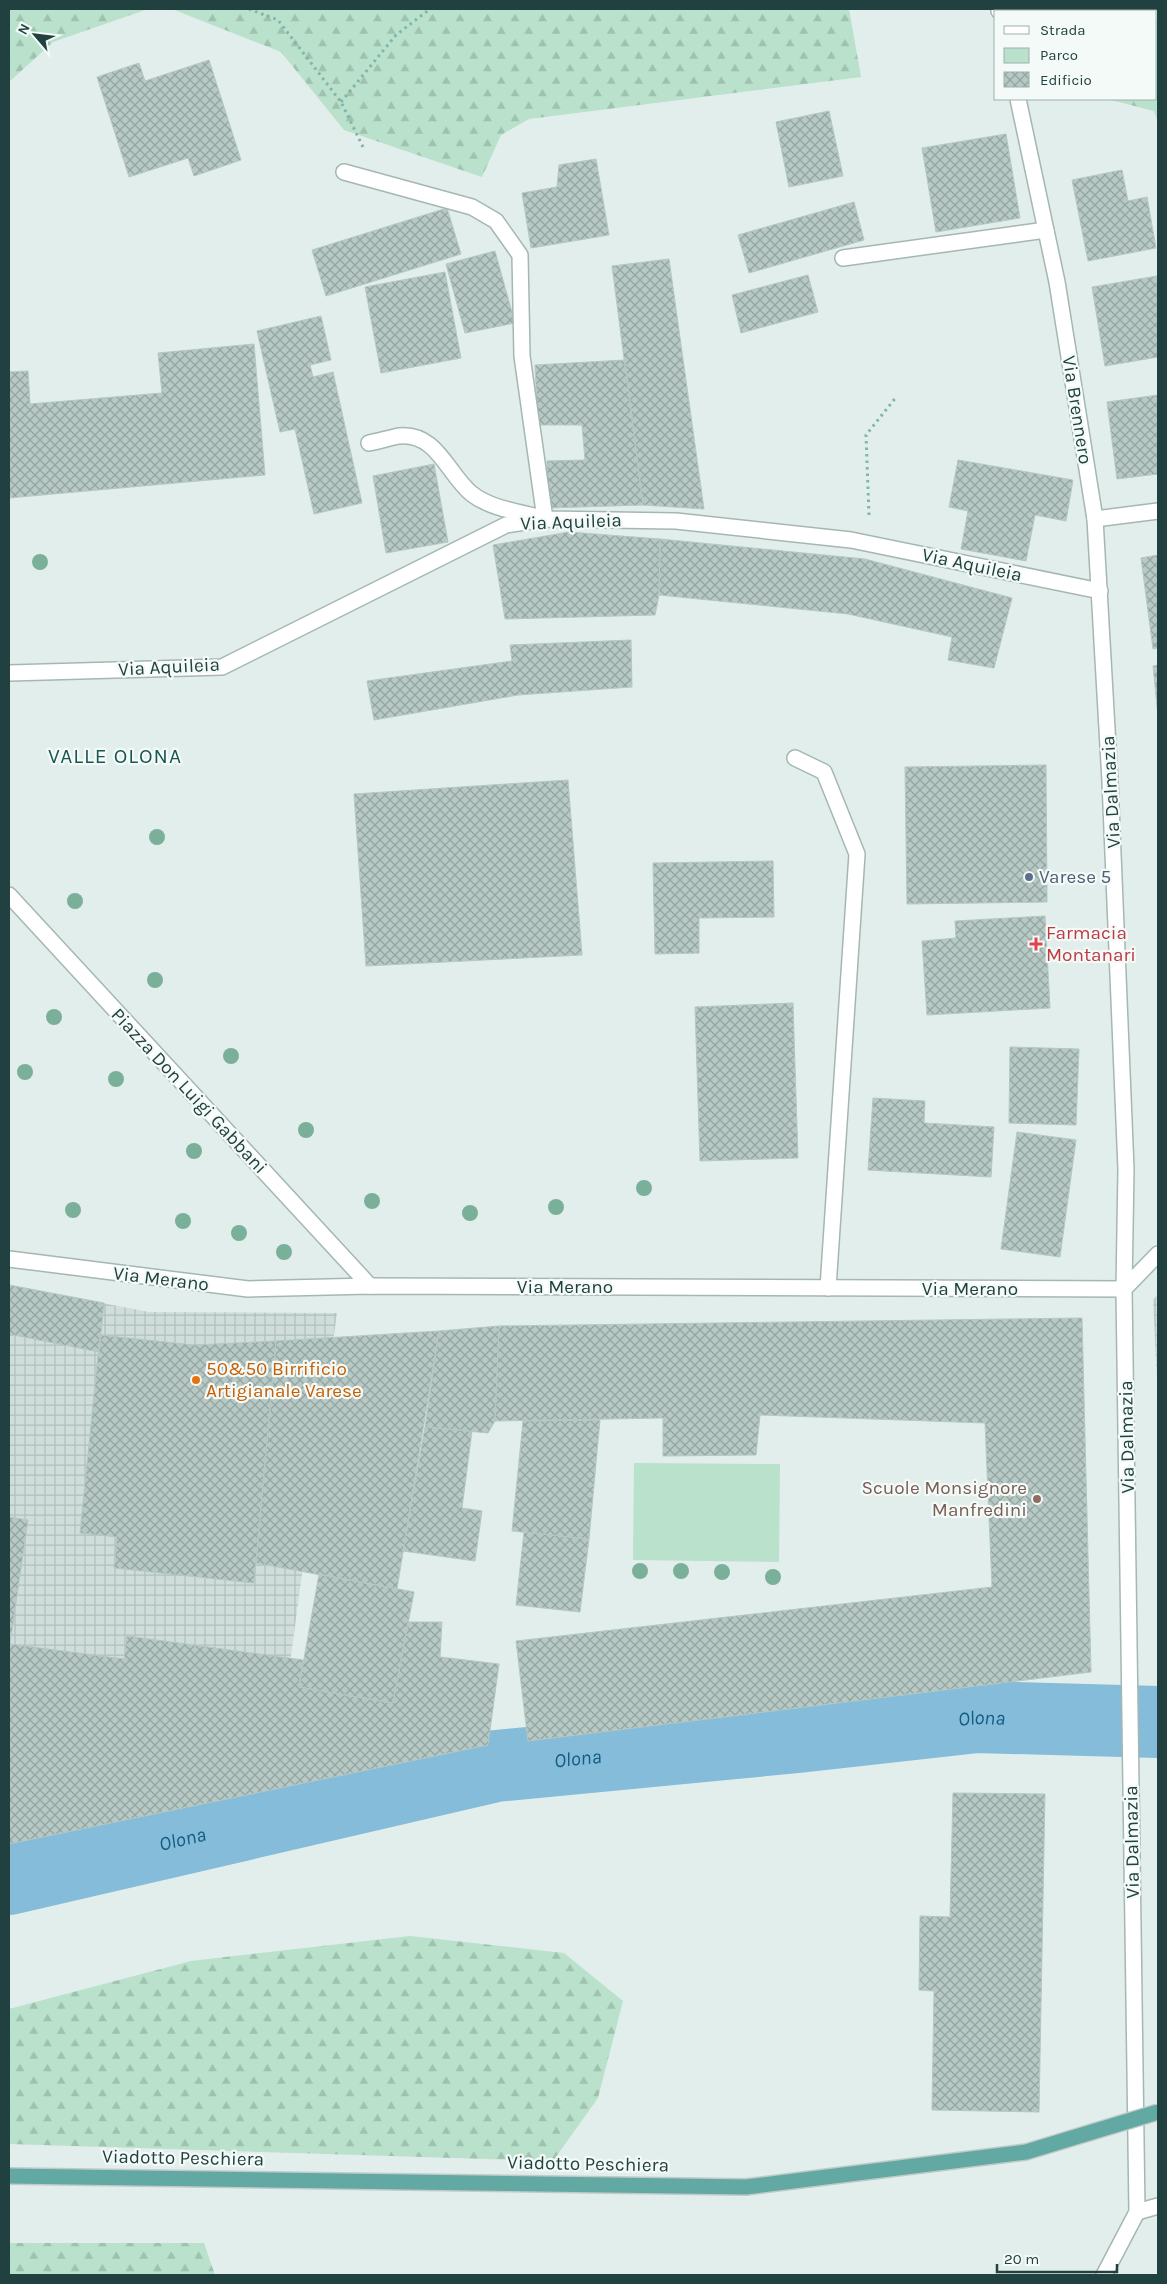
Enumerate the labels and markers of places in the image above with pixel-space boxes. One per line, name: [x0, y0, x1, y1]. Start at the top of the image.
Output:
place label: Varese 5: [1039, 866, 1111, 888]
marker: Varese 5: [1023, 871, 1035, 883]
place label: Farmacia Montanari: [1046, 922, 1136, 966]
marker: Farmacia Montanari: [1030, 938, 1042, 950]
place label: 50&50 Birrificio Artigianale Varese: [206, 1358, 362, 1402]
marker: 50&50 Birrificio Artigianale Varese: [190, 1374, 202, 1386]
place label: Scuole Monsignore Manfredini: [861, 1477, 1027, 1521]
marker: Scuole Monsignore Manfredini: [1031, 1493, 1043, 1505]

